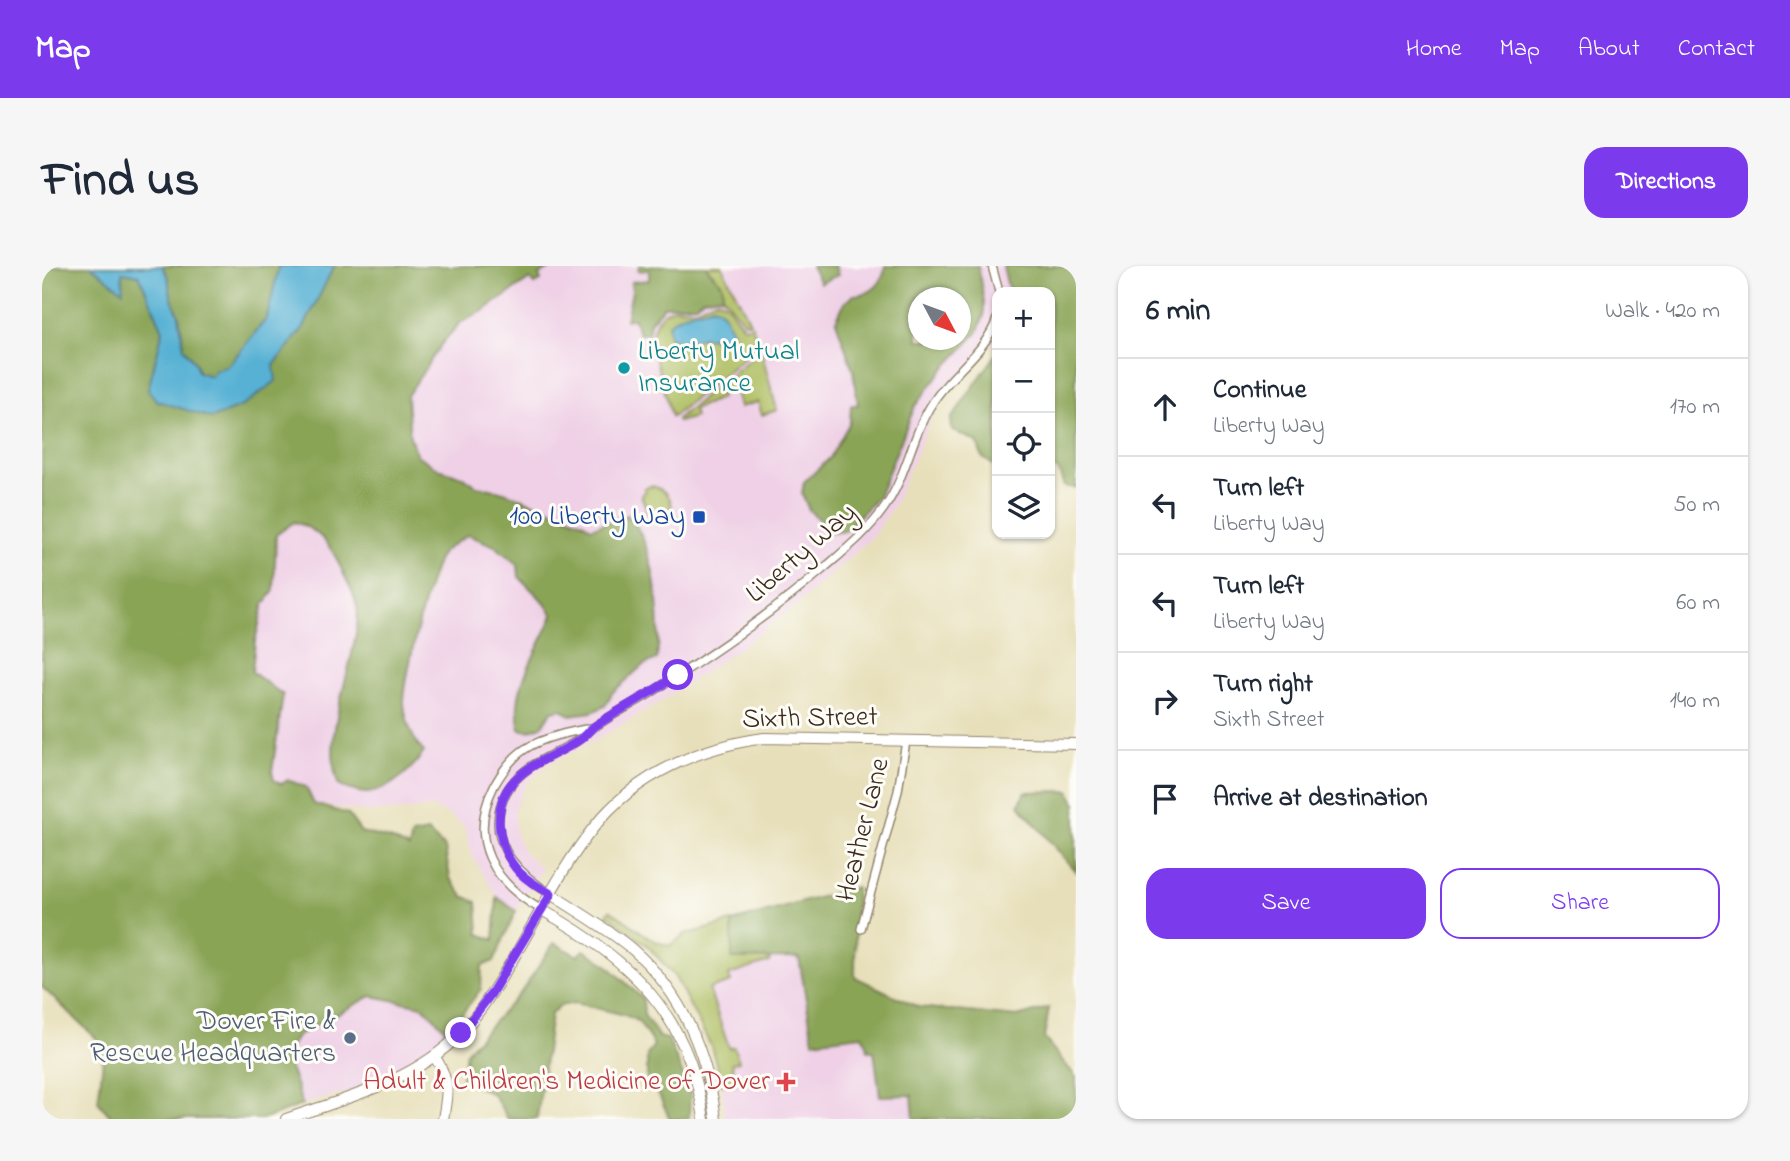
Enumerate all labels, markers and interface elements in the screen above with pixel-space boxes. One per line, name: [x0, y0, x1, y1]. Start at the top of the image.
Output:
text: Map: [35, 25, 91, 73]
text: Home: [1406, 32, 1462, 67]
text: Map: [1500, 32, 1540, 67]
text: About: [1578, 32, 1640, 67]
text: Contact: [1678, 32, 1755, 67]
text: Find us: [42, 146, 199, 218]
button: Directions: [1584, 147, 1748, 218]
north arrow: [908, 287, 971, 350]
map controls: [992, 287, 1055, 539]
button: +: [992, 287, 1055, 350]
text: 6 min: [1146, 290, 1210, 334]
text: Walk · 420 m: [1605, 295, 1720, 328]
place label: Liberty Mutual Insurance: [638, 332, 799, 405]
button: −: [992, 350, 1055, 413]
marker: Liberty Mutual Insurance: [616, 360, 632, 376]
text: Continue: [1213, 372, 1306, 410]
icon: ahead: [1146, 388, 1184, 426]
text: 170 m: [1670, 391, 1720, 424]
text: Liberty Way: [1213, 410, 1325, 443]
button: locate: [992, 413, 1055, 476]
text: Turn left: [1213, 470, 1304, 508]
button: layers: [992, 476, 1055, 539]
icon: left: [1146, 486, 1184, 524]
text: 50 m: [1673, 489, 1720, 522]
street label: Liberty Way: [737, 494, 867, 614]
place label: 100 Liberty Way: [509, 497, 685, 538]
text: Liberty Way: [1213, 508, 1325, 541]
marker: 100 Liberty Way: [691, 509, 707, 525]
text: Turn left: [1213, 568, 1304, 606]
icon: left: [1146, 584, 1184, 622]
text: 60 m: [1676, 587, 1720, 620]
text: Liberty Way: [1213, 606, 1325, 639]
route start: [662, 659, 693, 690]
text: Turn right: [1213, 666, 1313, 704]
icon: right: [1146, 682, 1184, 720]
text: 140 m: [1670, 685, 1720, 718]
street label: Sixth Street: [742, 697, 878, 741]
text: Sixth Street: [1213, 704, 1325, 737]
street label: Heather Lane: [826, 753, 902, 906]
icon: arrive: [1146, 780, 1184, 818]
text: Arrive at destination: [1213, 780, 1428, 818]
button: Save: [1146, 868, 1426, 939]
button: Share: [1440, 868, 1720, 939]
place label: Dover Fire & Rescue Headquarters: [90, 1002, 336, 1075]
route end: [445, 1017, 476, 1048]
marker: Dover Fire & Rescue Headquarters: [342, 1030, 358, 1046]
place label: Adult & Children's Medicine of Dover: [363, 1062, 770, 1103]
marker: Adult & Children's Medicine of Dover: [776, 1072, 796, 1092]

